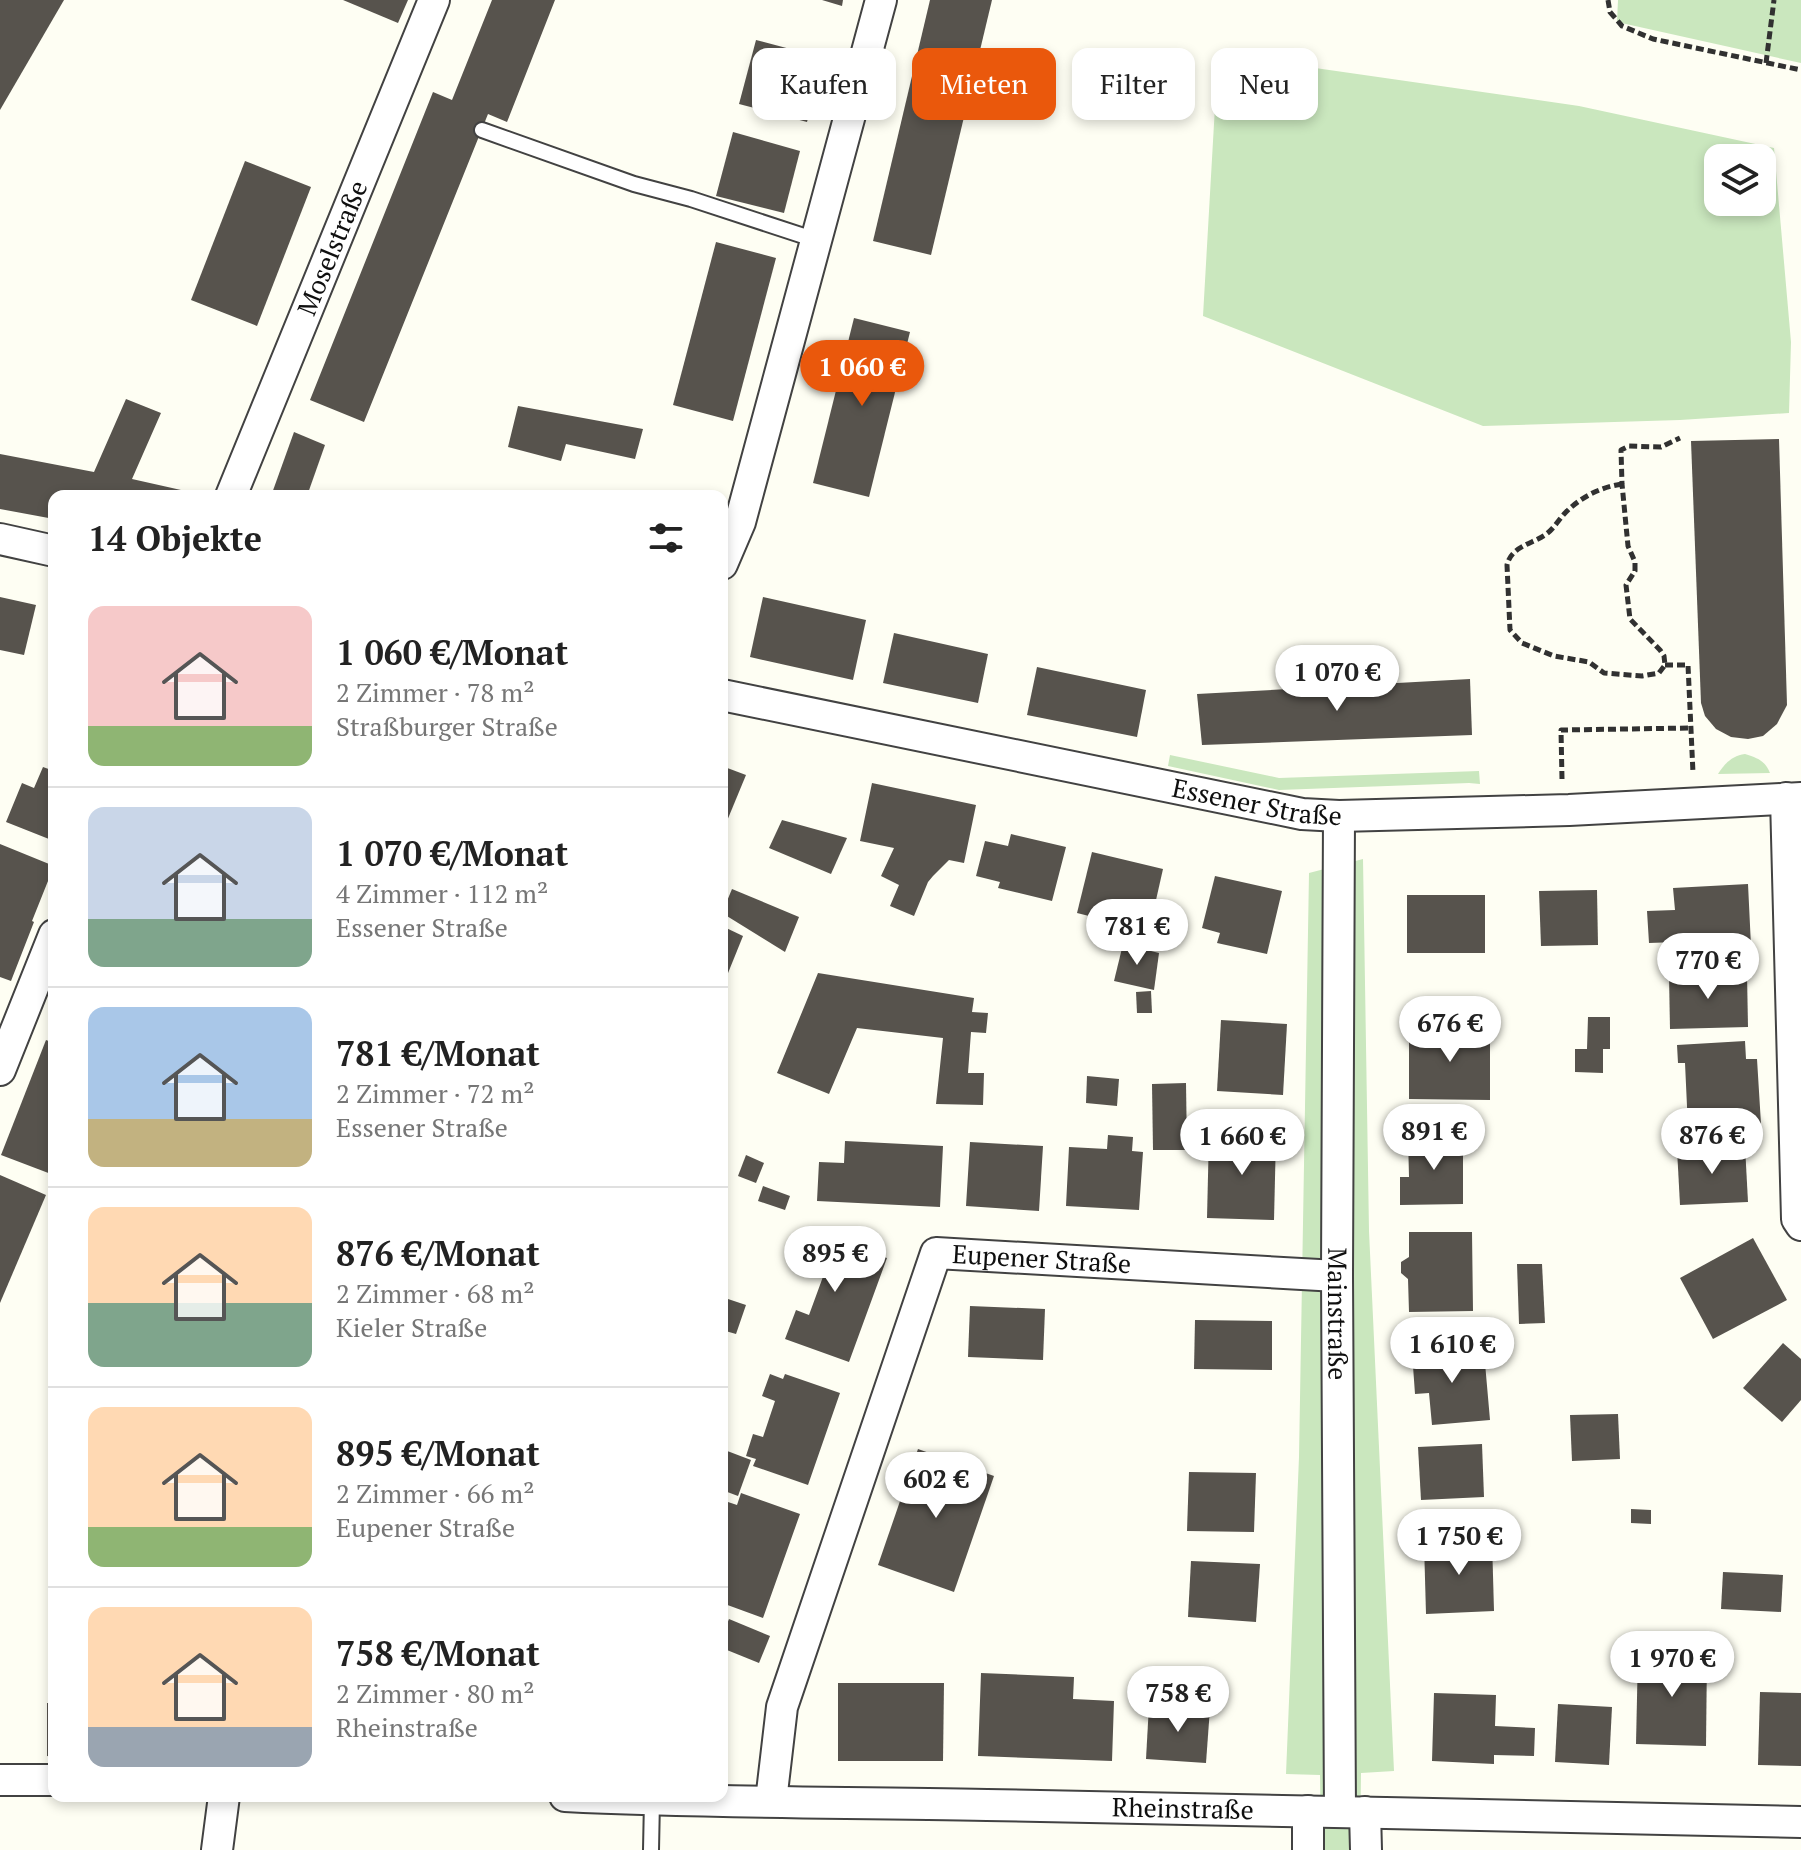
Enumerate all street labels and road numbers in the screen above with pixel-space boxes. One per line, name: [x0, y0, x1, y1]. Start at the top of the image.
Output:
street label: Moselstraße: [289, 175, 374, 320]
street label: Essener Straße: [1169, 770, 1343, 832]
street label: Eupener Straße: [951, 1236, 1132, 1280]
street label: Mainstraße: [1321, 1248, 1356, 1380]
street label: Rheinstraße: [1112, 1789, 1254, 1826]

